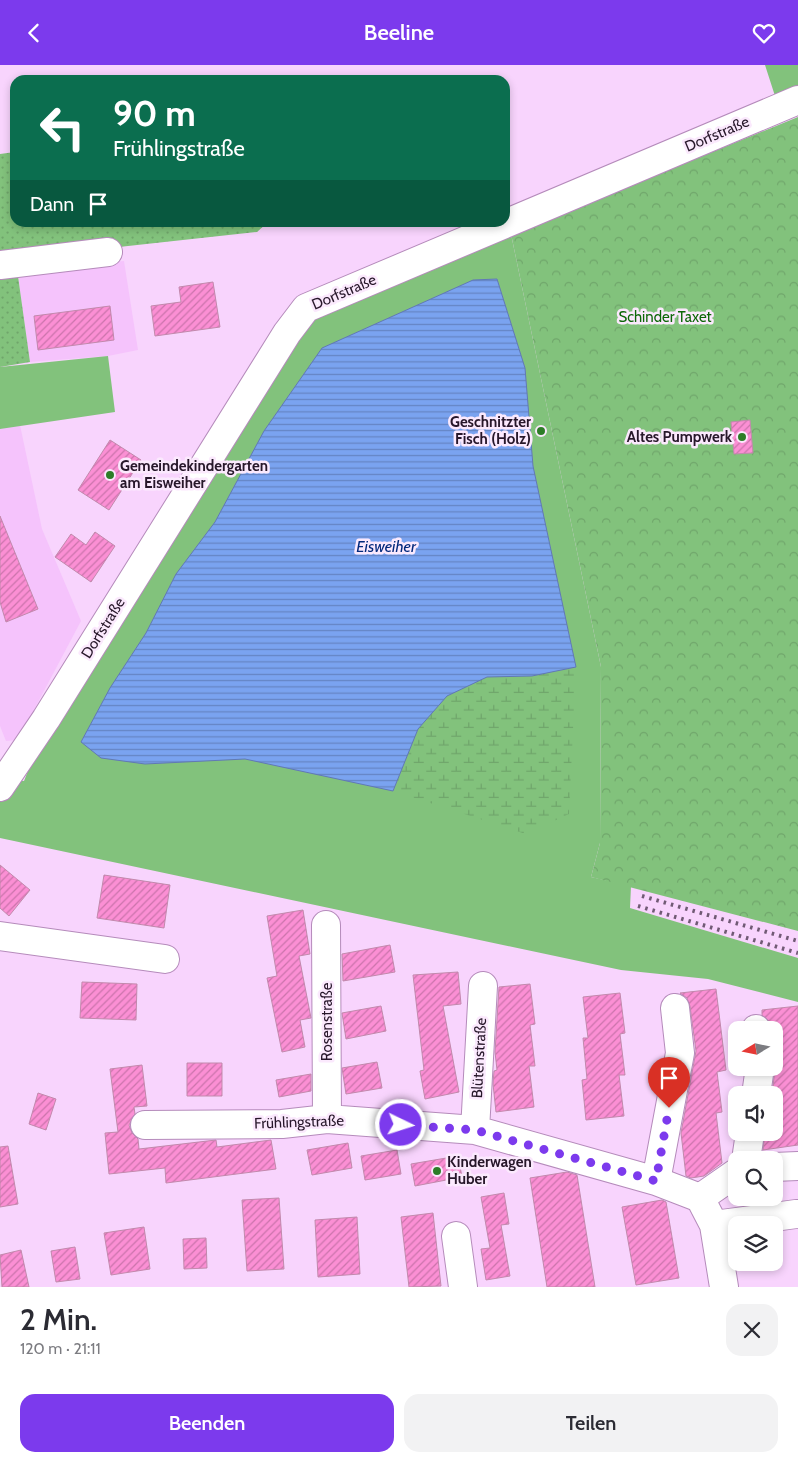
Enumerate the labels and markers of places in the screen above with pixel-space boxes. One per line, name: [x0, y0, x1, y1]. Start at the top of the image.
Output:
place label: Geschnitzter Fisch (Holz): [450, 413, 531, 448]
marker: Geschnitzter Fisch (Holz): [535, 425, 547, 437]
place label: Altes Pumpwerk: [627, 428, 733, 446]
marker: Altes Pumpwerk: [736, 431, 748, 443]
place label: Gemeindekindergarten am Eisweiher: [120, 457, 268, 492]
marker: Gemeindekindergarten am Eisweiher: [104, 469, 116, 481]
pin: [648, 1057, 690, 1108]
place label: Kinderwagen Huber: [447, 1153, 532, 1188]
marker: Kinderwagen Huber: [431, 1165, 443, 1177]

